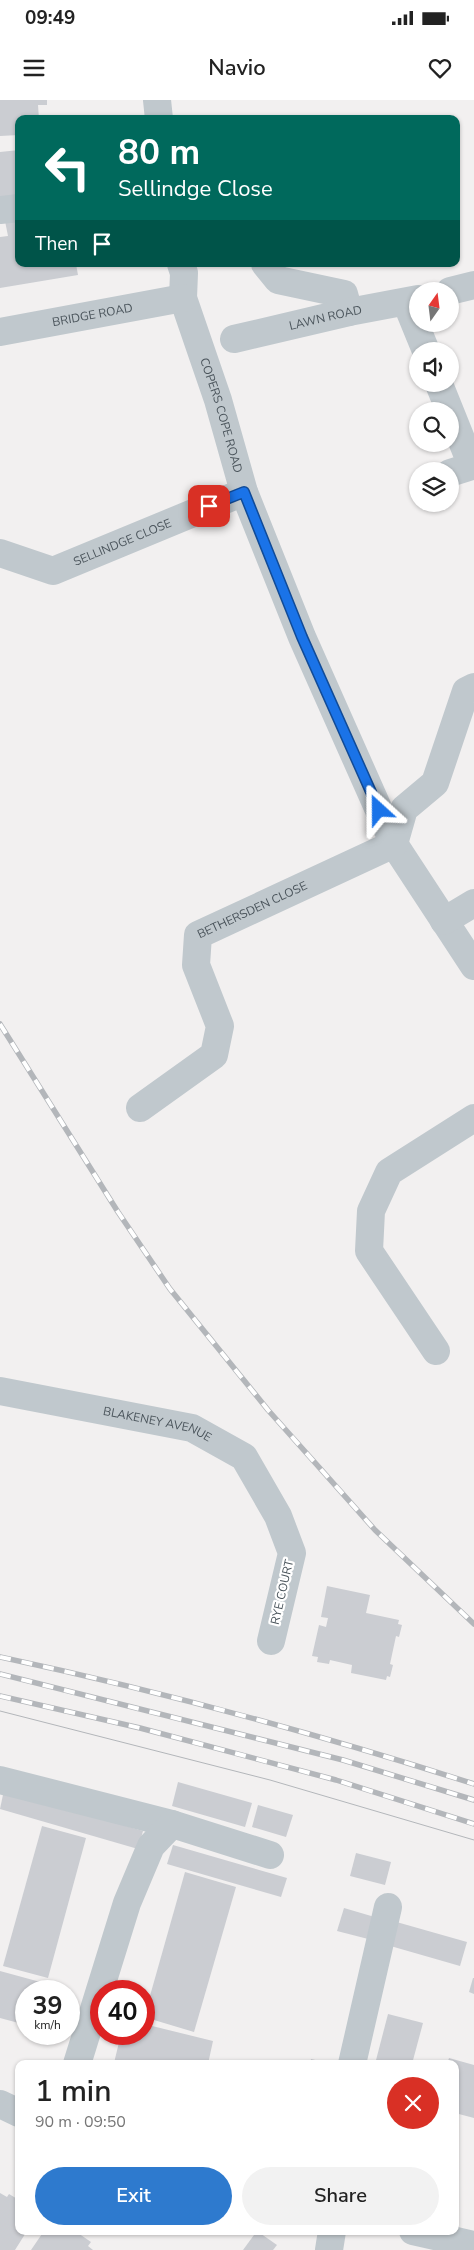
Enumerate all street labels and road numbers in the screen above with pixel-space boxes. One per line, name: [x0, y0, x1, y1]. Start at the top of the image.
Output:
street label: BRIDGE ROAD: [51, 299, 134, 330]
street label: LAWN ROAD: [288, 302, 363, 334]
street label: COPERS COPE ROAD: [196, 356, 246, 475]
street label: SELLINDGE CLOSE: [71, 515, 174, 570]
street label: BETHERSDEN CLOSE: [195, 877, 310, 942]
street label: BLAKENEY AVENUE: [102, 1403, 215, 1445]
street label: RYE COURT: [267, 1557, 297, 1626]

